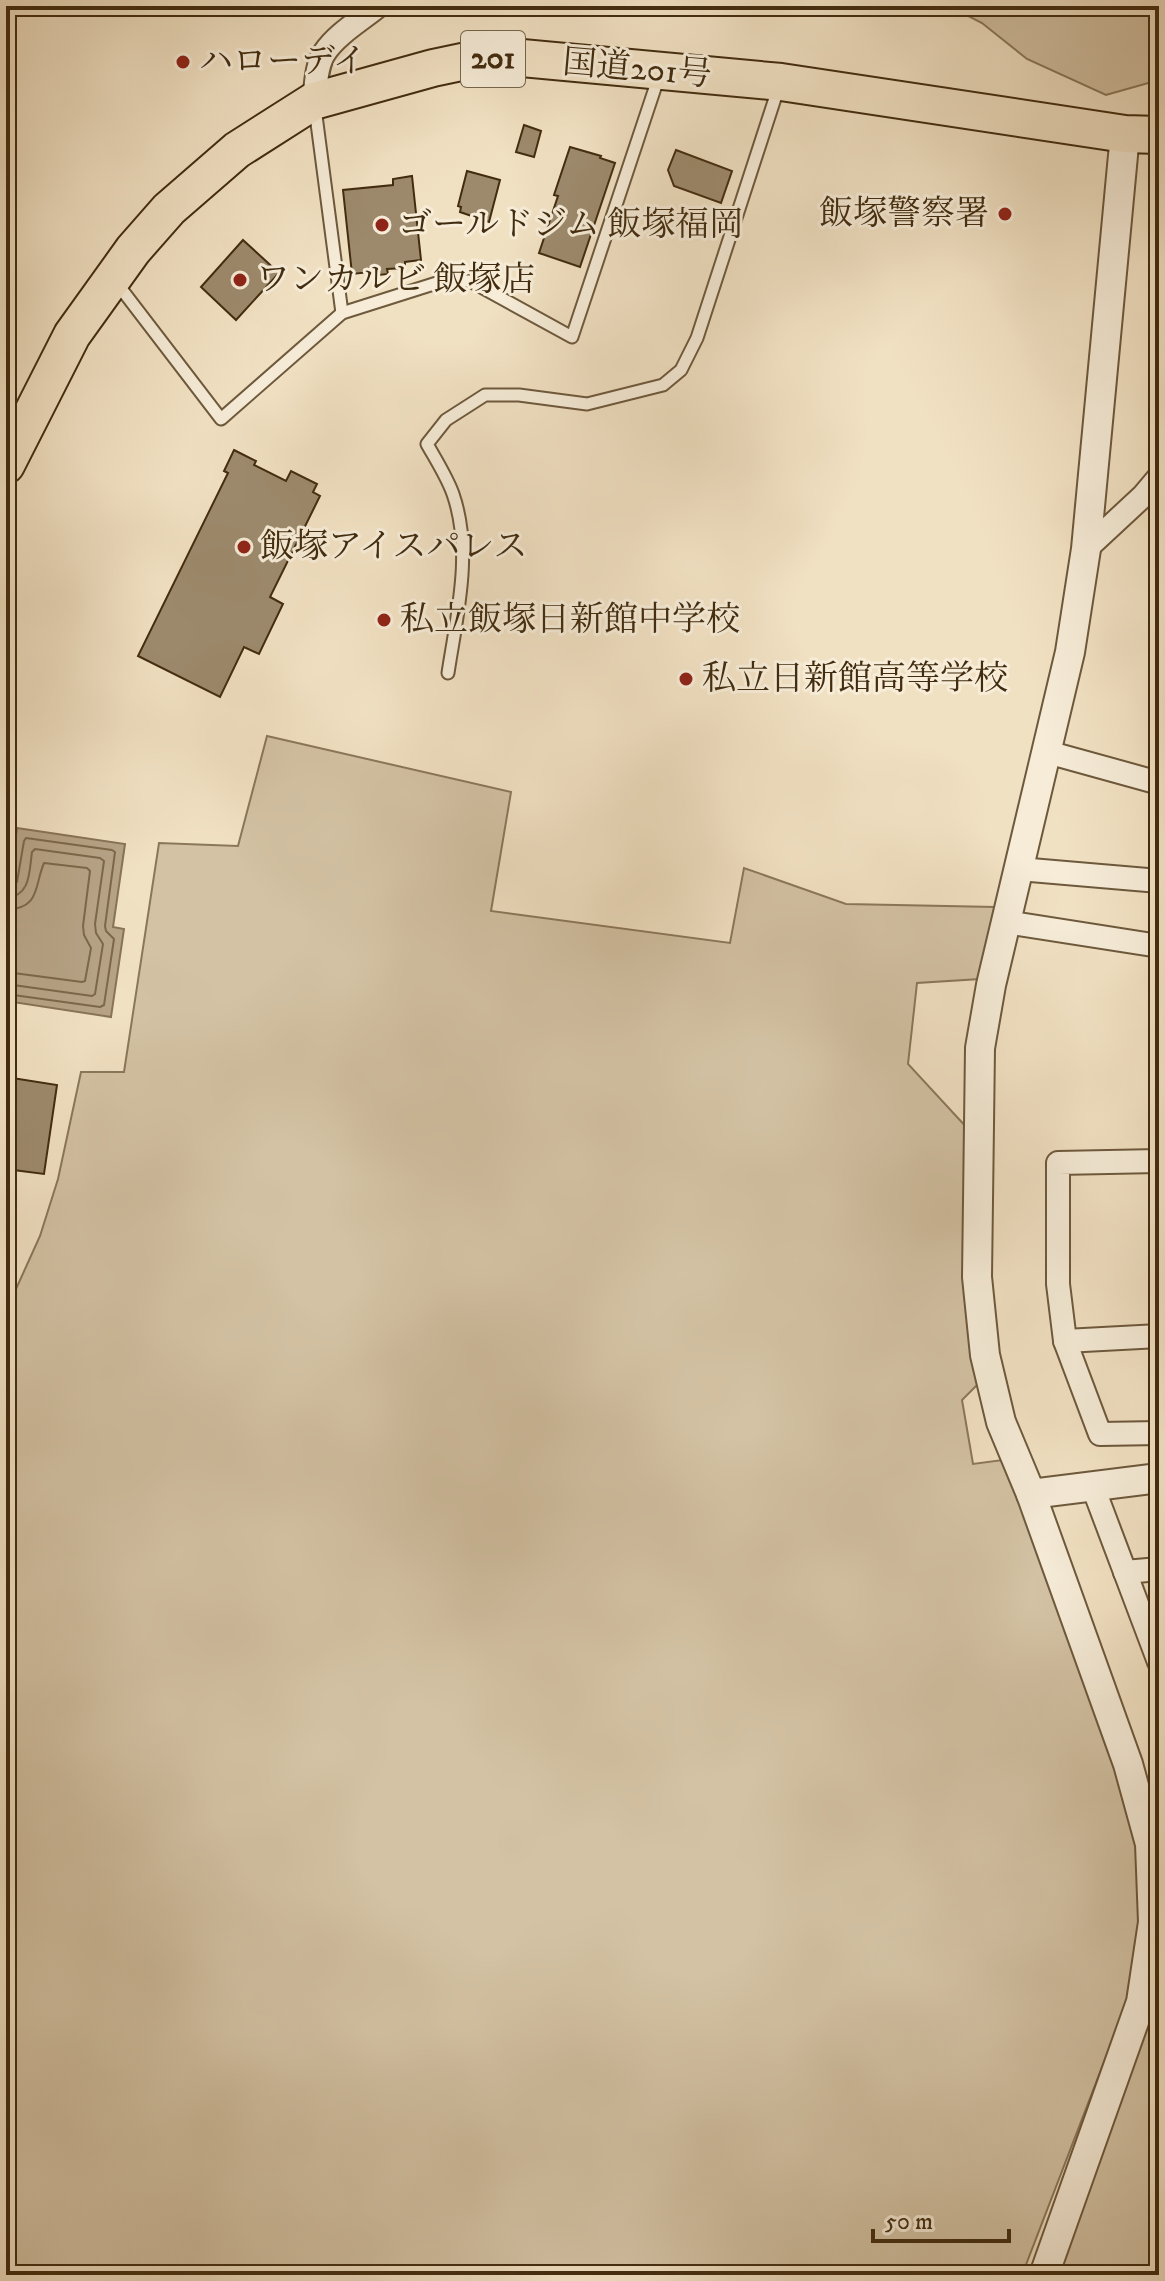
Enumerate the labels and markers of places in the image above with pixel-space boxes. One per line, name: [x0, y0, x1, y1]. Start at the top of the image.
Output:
place label: ハローデイ: [199, 41, 367, 83]
marker: ハローデイ: [174, 53, 192, 71]
place label: 飯塚警察署: [819, 193, 989, 235]
place label: ゴールドジム 飯塚福岡: [398, 204, 743, 246]
marker: 飯塚警察署: [996, 205, 1014, 223]
marker: ゴールドジム 飯塚福岡: [373, 216, 391, 234]
place label: ワンカルビ 飯塚店: [256, 259, 535, 301]
marker: ワンカルビ 飯塚店: [231, 271, 249, 289]
place label: 飯塚アイスパレス: [260, 526, 528, 568]
marker: 飯塚アイスパレス: [235, 538, 253, 556]
place label: 私立飯塚日新館中学校: [400, 599, 740, 641]
marker: 私立飯塚日新館中学校: [375, 611, 393, 629]
place label: 私立日新館高等学校: [702, 658, 1008, 700]
marker: 私立日新館高等学校: [677, 670, 695, 688]

